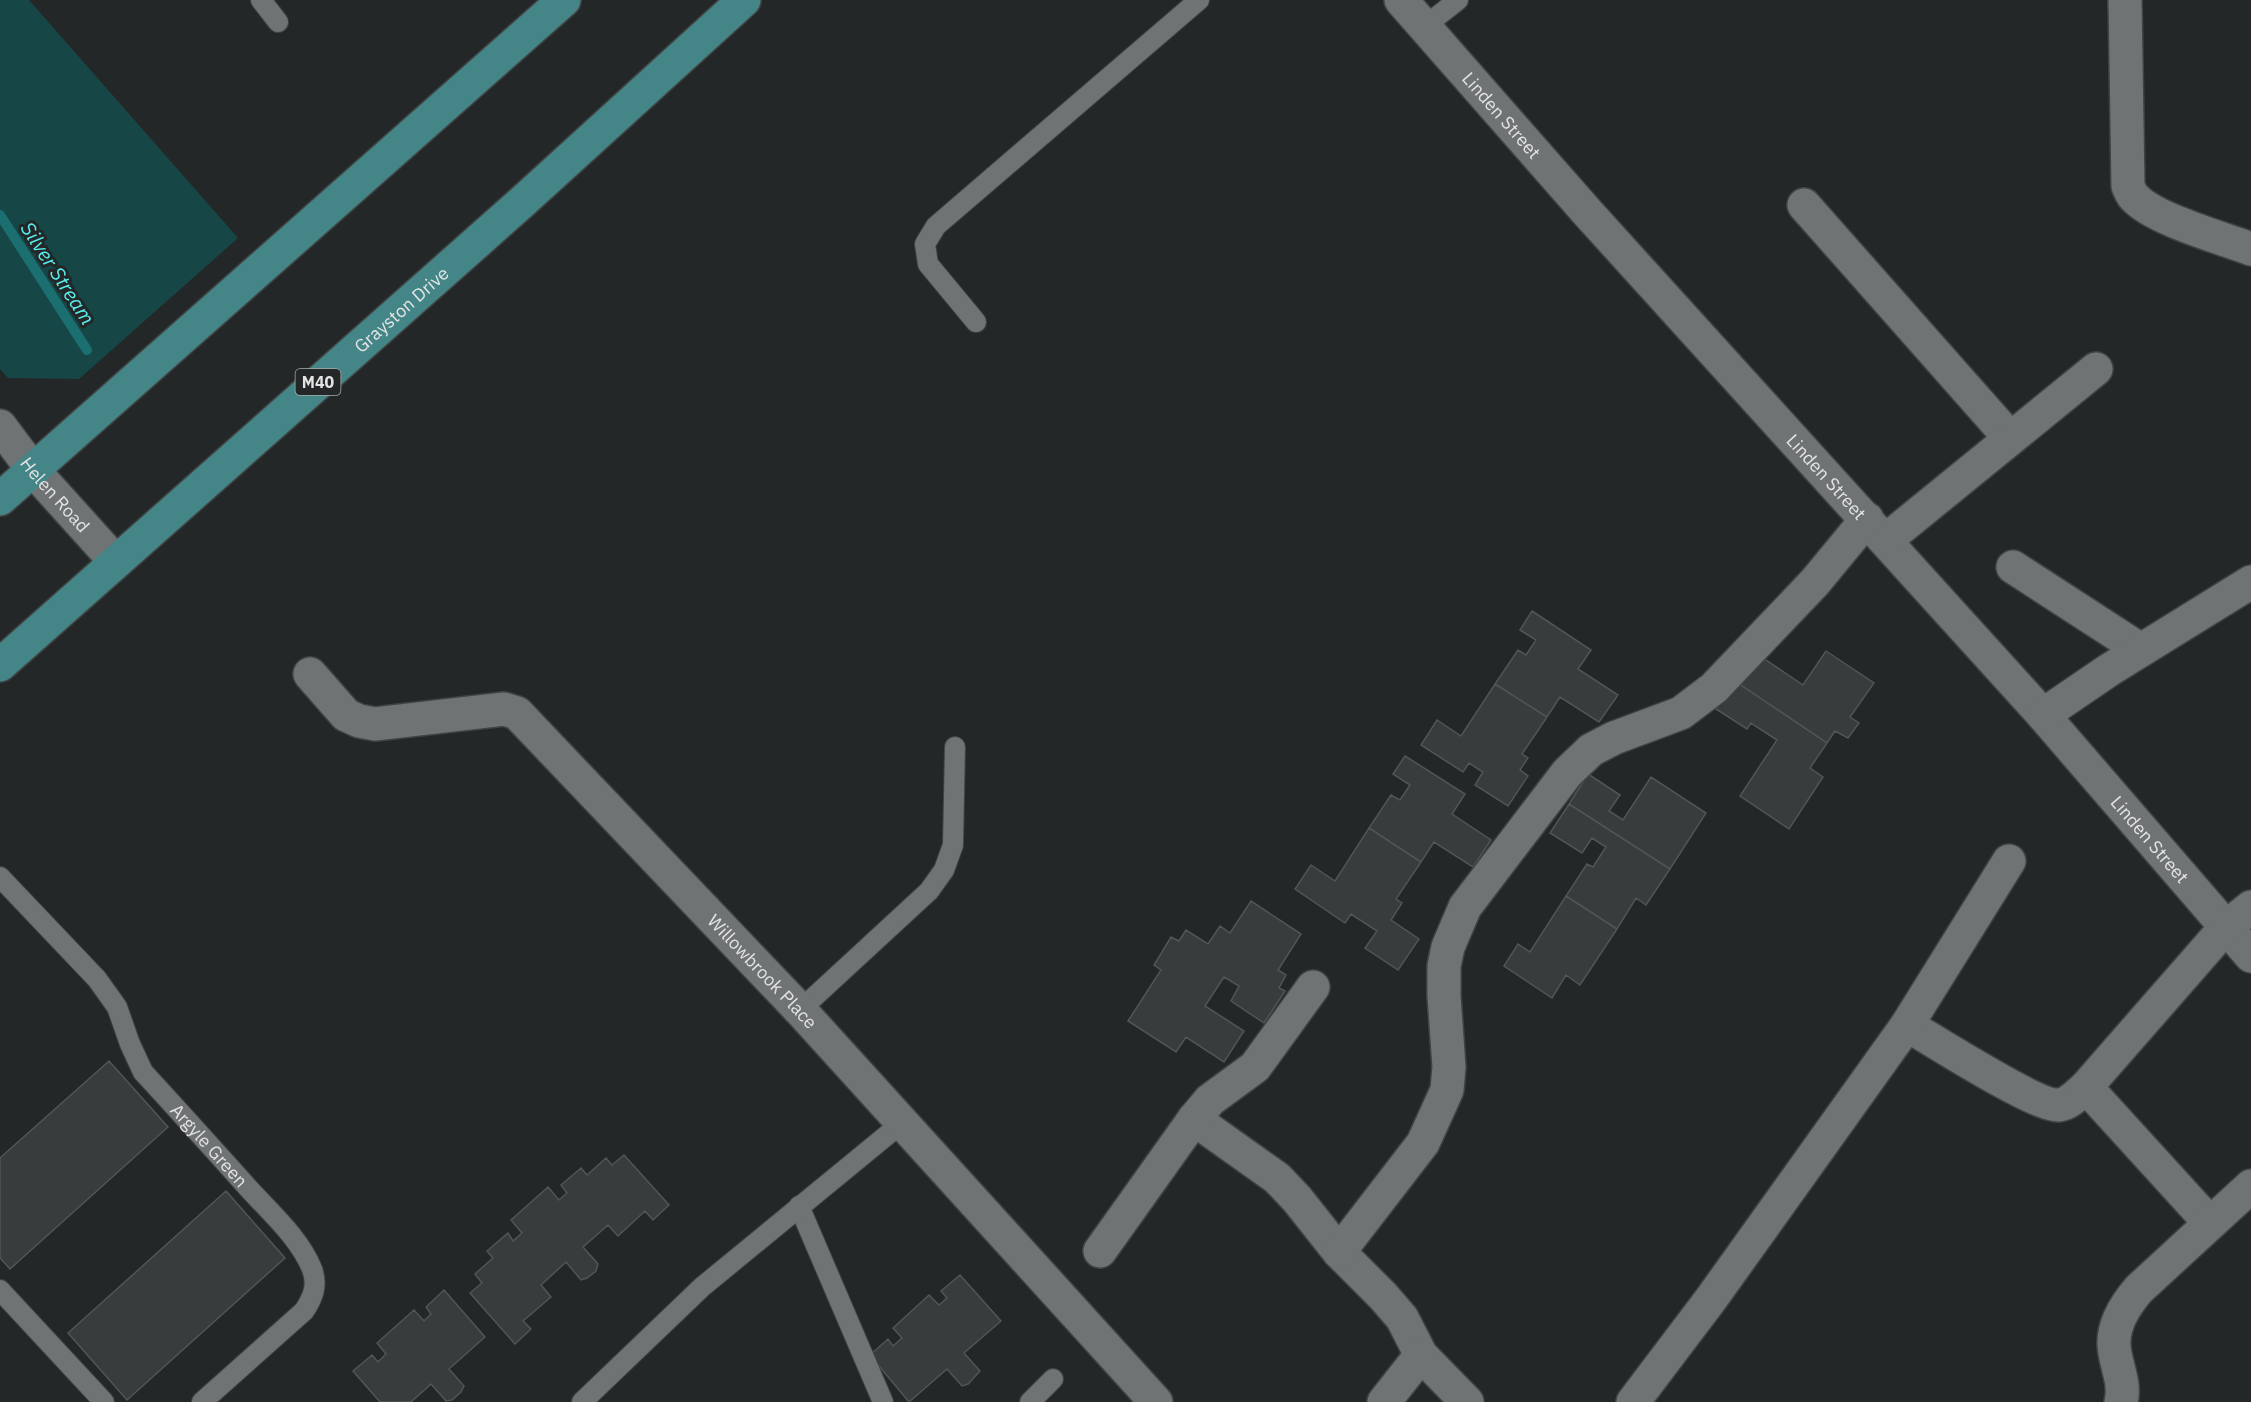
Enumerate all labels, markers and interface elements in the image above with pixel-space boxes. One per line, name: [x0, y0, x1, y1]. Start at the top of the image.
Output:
street label: Linden Street: [1458, 67, 1546, 163]
water label: Silver Stream: [15, 216, 101, 330]
street label: Grayston Drive: [349, 261, 453, 357]
road number: M40: [296, 369, 340, 395]
street label: Linden Street: [1782, 429, 1872, 524]
street label: Helen Road: [16, 452, 95, 537]
street label: Linden Street: [2106, 791, 2194, 888]
street label: Willowbrook Place: [703, 909, 823, 1033]
street label: Argyle Green: [166, 1099, 253, 1192]

